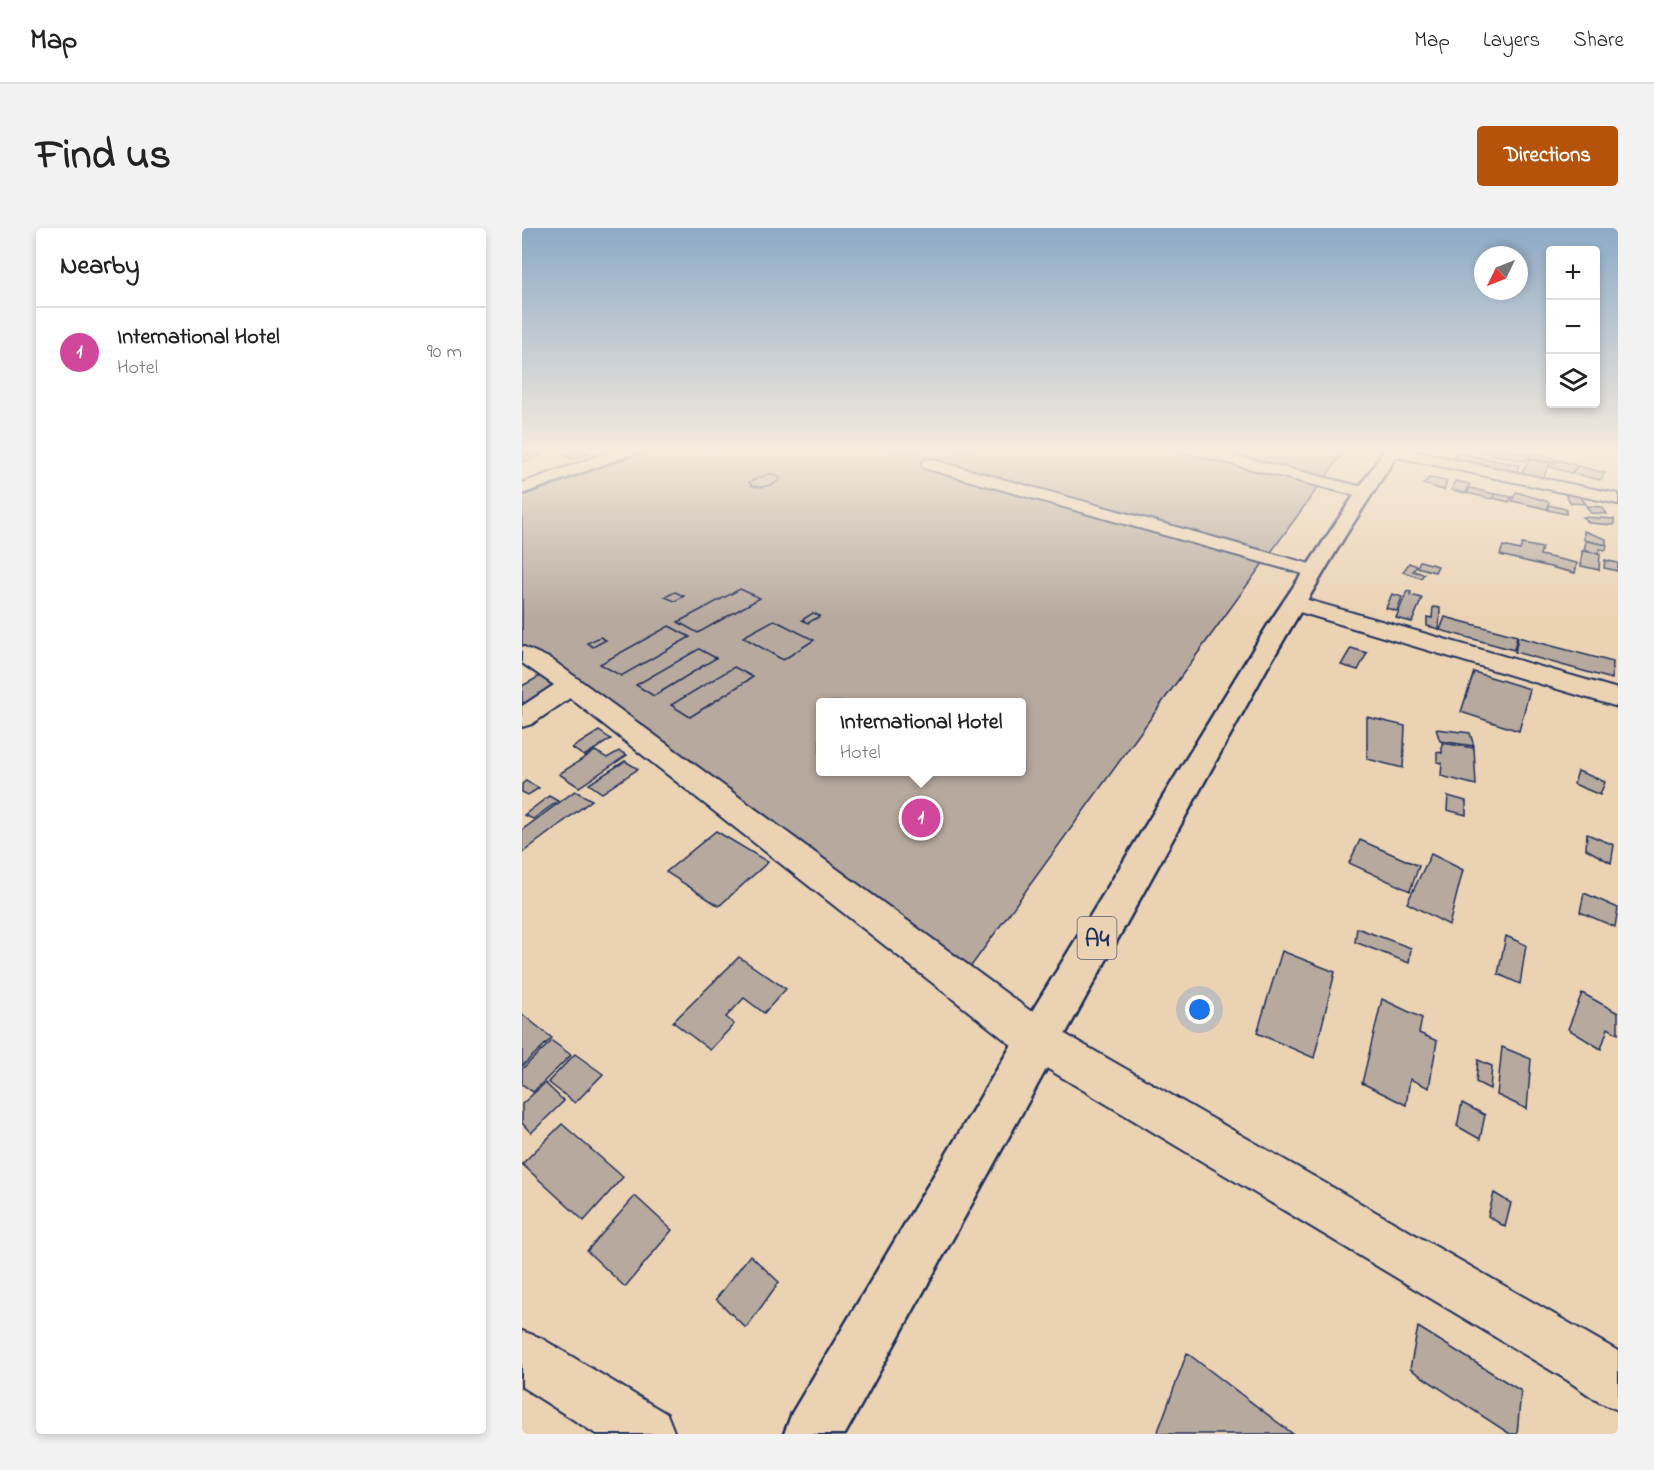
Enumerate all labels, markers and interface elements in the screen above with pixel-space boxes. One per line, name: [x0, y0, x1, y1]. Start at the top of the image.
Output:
text: Map: [30, 21, 77, 62]
text: Map: [1414, 26, 1450, 56]
text: Layers: [1483, 26, 1540, 56]
text: Share: [1573, 26, 1624, 56]
text: Find us: [36, 126, 171, 187]
button: Directions: [1477, 126, 1618, 186]
north arrow: [1474, 246, 1528, 300]
map controls: [1546, 246, 1600, 408]
button: +: [1546, 246, 1600, 300]
text: Nearby: [60, 248, 139, 286]
button: −: [1546, 300, 1600, 354]
text: International Hotel: [117, 322, 280, 354]
text: 1: [76, 338, 83, 367]
text: 90 m: [427, 338, 462, 367]
text: Hotel: [117, 354, 158, 383]
button: layers: [1546, 354, 1600, 408]
popup: [816, 698, 1026, 776]
text: International Hotel: [840, 707, 1002, 739]
text: Hotel: [840, 739, 881, 768]
pin: 1: [902, 796, 940, 840]
road number: A4: [1078, 917, 1116, 959]
your location: [1185, 995, 1214, 1024]

